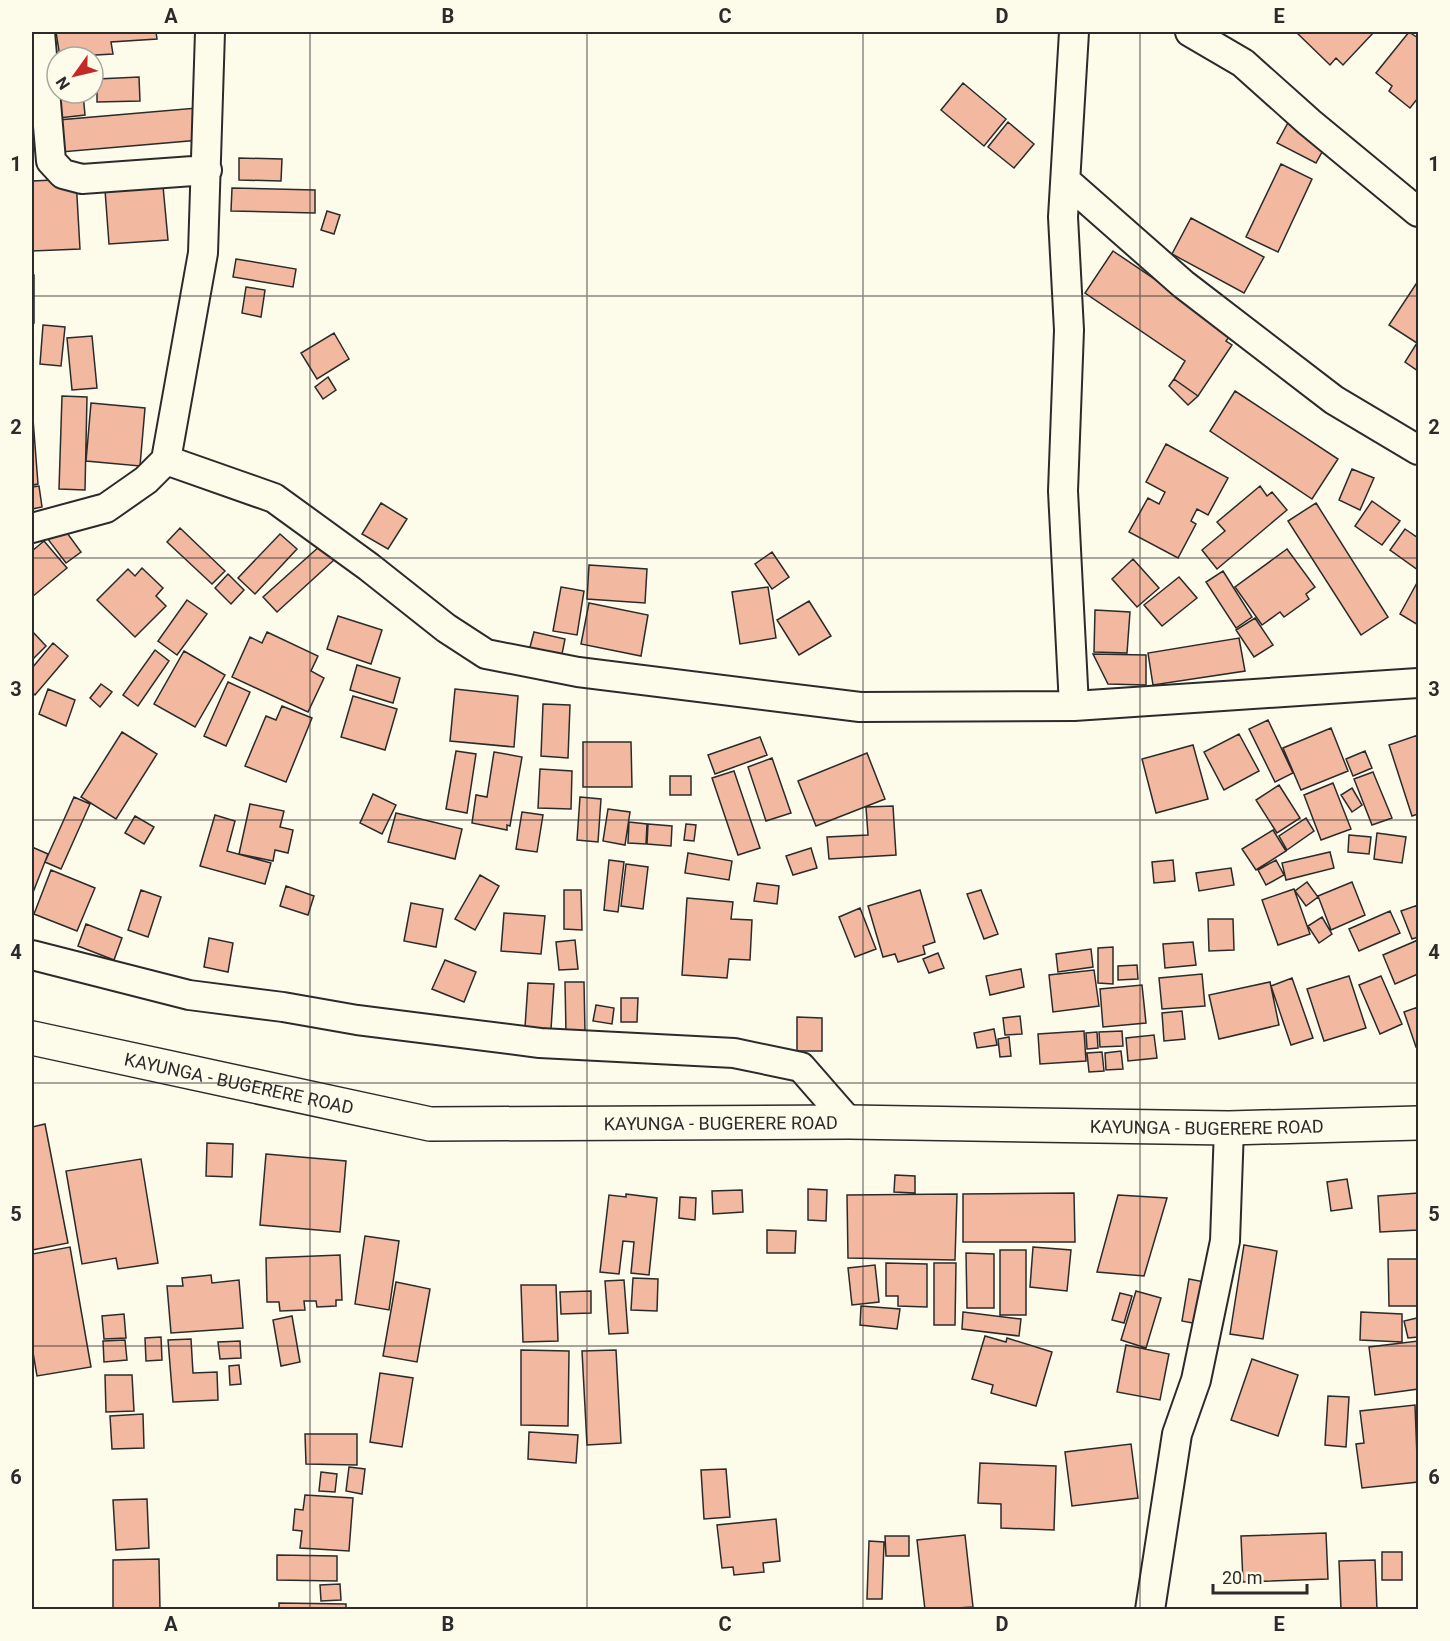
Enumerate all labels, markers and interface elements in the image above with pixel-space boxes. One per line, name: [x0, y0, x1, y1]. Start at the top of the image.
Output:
text: A: [164, 4, 178, 28]
text: B: [442, 4, 454, 28]
text: C: [718, 4, 732, 28]
text: D: [996, 4, 1009, 28]
text: E: [1273, 4, 1285, 28]
north arrow: [45, 45, 105, 105]
text: N: [52, 73, 74, 93]
text: 1: [10, 152, 22, 176]
text: 1: [1428, 152, 1440, 176]
text: 2: [10, 415, 22, 439]
text: 2: [1428, 415, 1440, 439]
text: 3: [10, 677, 22, 701]
text: 3: [1428, 677, 1440, 701]
text: 4: [10, 940, 22, 964]
text: 4: [1428, 940, 1440, 964]
street label: KAYUNGA - BUGERERE ROAD: [123, 1048, 356, 1118]
street label: KAYUNGA - BUGERERE ROAD: [604, 1112, 838, 1134]
street label: KAYUNGA - BUGERERE ROAD: [1090, 1115, 1324, 1139]
text: 5: [10, 1202, 22, 1226]
text: 5: [1428, 1202, 1440, 1226]
text: 6: [10, 1465, 22, 1489]
text: 6: [1428, 1465, 1440, 1489]
scale bar: [1213, 1557, 1308, 1595]
text: 20 m: [1222, 1567, 1262, 1588]
text: A: [164, 1612, 178, 1636]
text: B: [442, 1612, 454, 1636]
text: C: [718, 1612, 732, 1636]
text: D: [996, 1612, 1009, 1636]
text: E: [1273, 1612, 1285, 1636]

